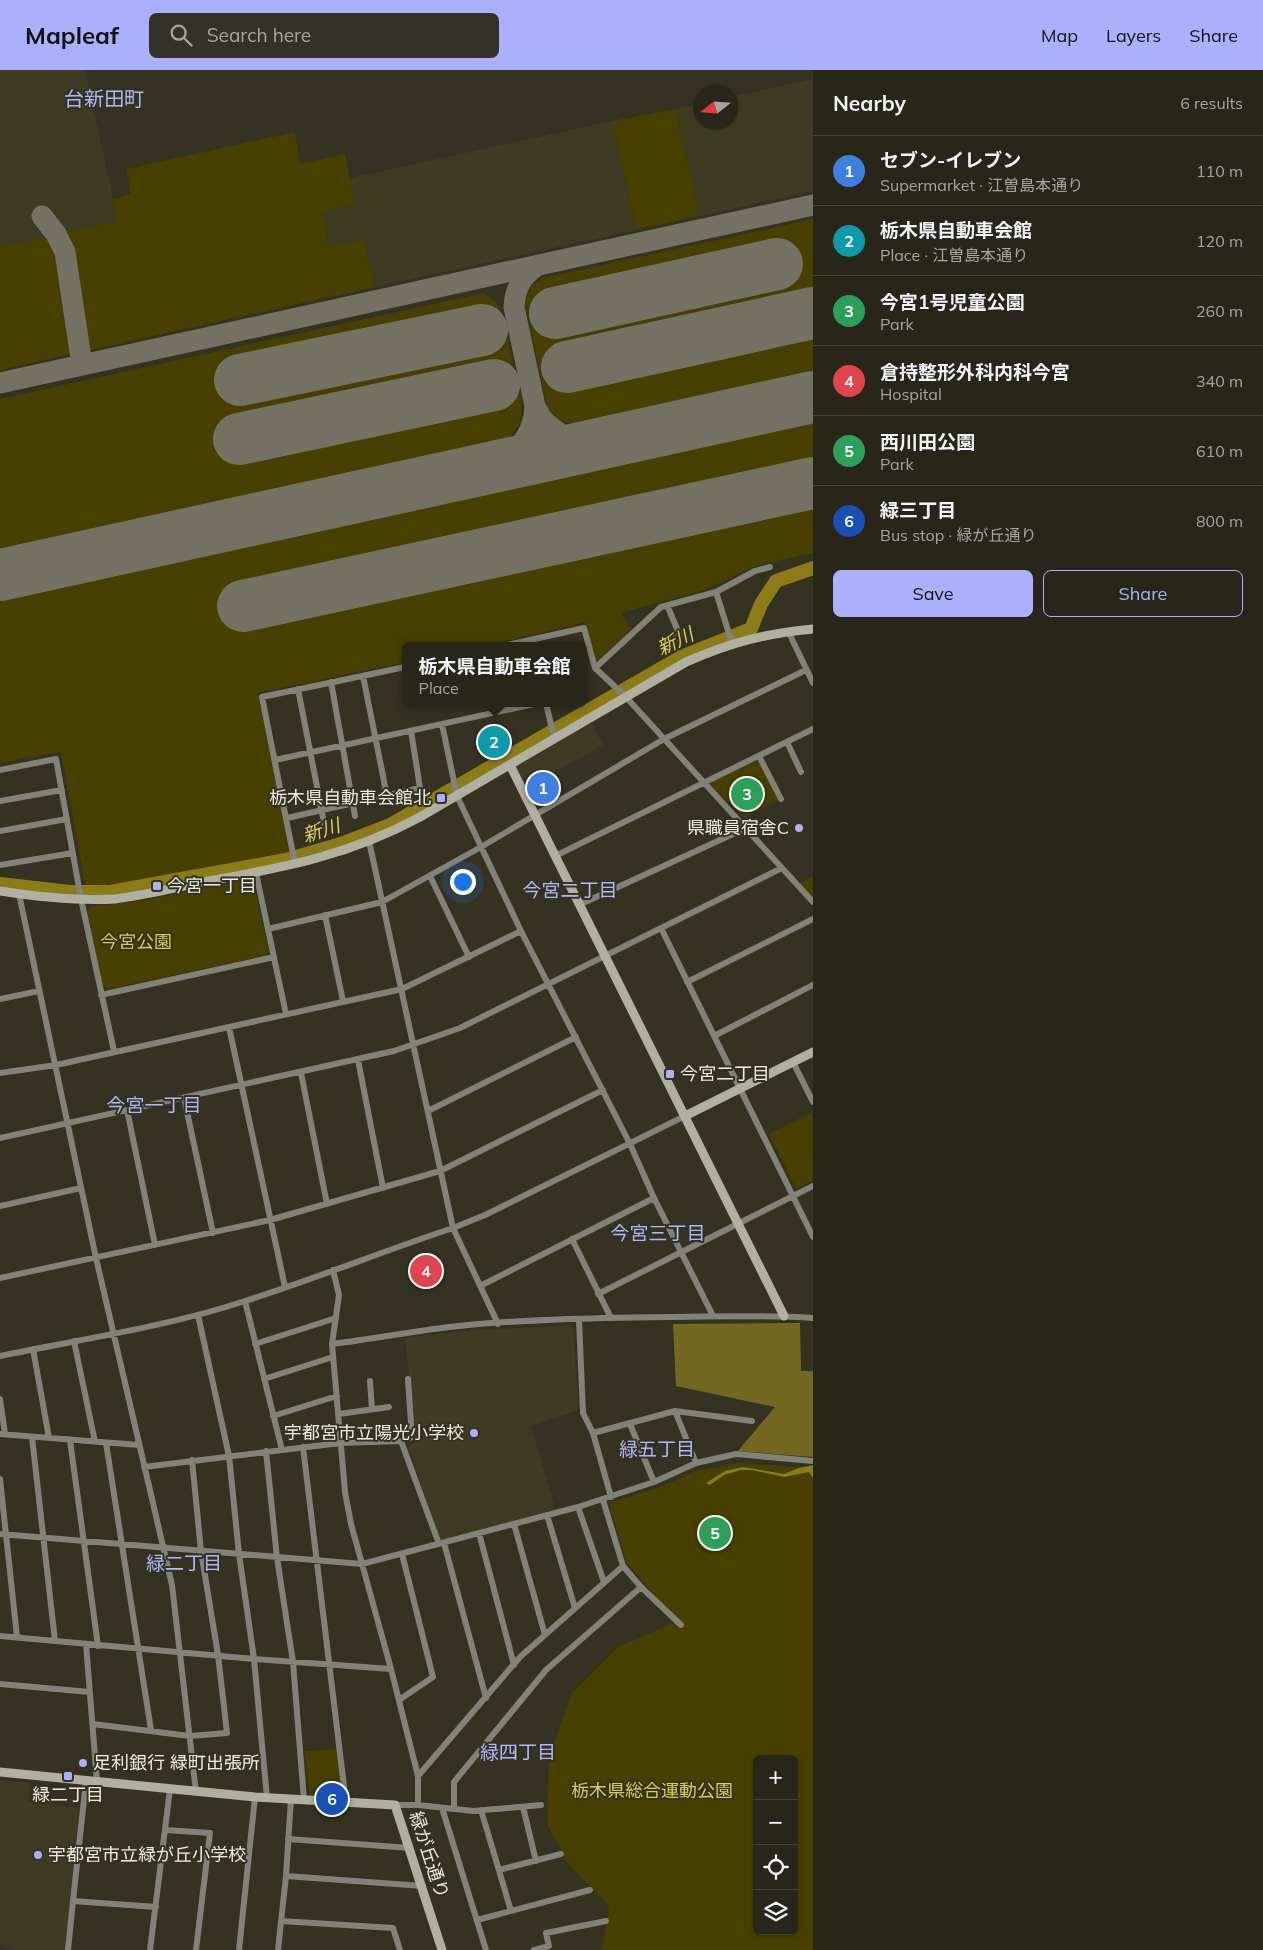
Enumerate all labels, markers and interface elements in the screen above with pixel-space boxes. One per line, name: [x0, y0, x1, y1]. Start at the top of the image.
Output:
search box: [149, 13, 499, 58]
text: Mapleaf: [25, 20, 119, 50]
icon: search: [167, 21, 195, 49]
text: Search here: [207, 23, 311, 47]
text: Map: [1041, 24, 1078, 47]
text: Layers: [1106, 24, 1161, 47]
text: Share: [1189, 24, 1238, 47]
north arrow: [693, 85, 738, 130]
district label: 台新田町: [64, 86, 144, 111]
text: Nearby: [833, 90, 906, 116]
text: 6 results: [1180, 93, 1243, 113]
text: セブン-イレブン: [880, 148, 1021, 172]
text: 1: [844, 161, 854, 181]
text: 110 m: [1196, 161, 1243, 181]
text: Supermarket · 江曽島本通り: [880, 175, 1083, 195]
text: 栃木県自動車会館: [880, 218, 1032, 242]
text: 2: [844, 231, 854, 251]
text: 120 m: [1196, 231, 1243, 251]
text: Place · 江曽島本通り: [880, 245, 1028, 265]
text: 今宮1号児童公園: [880, 290, 1024, 314]
text: 3: [844, 301, 854, 321]
text: 260 m: [1196, 301, 1243, 321]
text: Park: [880, 314, 914, 334]
text: 倉持整形外科内科今宮: [880, 360, 1070, 384]
text: 4: [844, 371, 854, 391]
text: 340 m: [1196, 371, 1243, 391]
text: Hospital: [880, 384, 942, 404]
text: 西川田公園: [880, 430, 975, 454]
text: 5: [844, 441, 854, 461]
text: 610 m: [1196, 441, 1243, 461]
text: Park: [880, 454, 914, 474]
text: 緑三丁目: [880, 498, 956, 522]
text: 6: [844, 511, 854, 531]
text: 800 m: [1196, 511, 1243, 531]
text: Bus stop · 緑が丘通り: [880, 525, 1036, 545]
button: Save: [833, 570, 1033, 617]
button: Share: [1043, 570, 1243, 617]
water label: 新川: [653, 621, 699, 660]
popup: [402, 642, 587, 707]
text: 栃木県自動車会館: [418, 654, 571, 678]
text: Place: [418, 678, 459, 698]
pin: 2: [478, 723, 510, 761]
pin: 1: [527, 769, 559, 807]
pin: 3: [731, 775, 763, 813]
place label: 栃木県自動車会館北: [269, 786, 431, 809]
marker: 栃木県自動車会館北: [435, 792, 447, 804]
water label: 新川: [299, 812, 345, 847]
place label: 県職員宿舎C: [687, 816, 789, 839]
marker: 県職員宿舎C: [793, 822, 805, 834]
your location: [450, 869, 476, 895]
place label: 今宮一丁目: [167, 874, 257, 897]
district label: 今宮二丁目: [522, 878, 618, 902]
marker: 今宮一丁目: [151, 880, 163, 892]
park label: 今宮公園: [100, 930, 172, 953]
place label: 今宮二丁目: [680, 1062, 770, 1085]
marker: 今宮二丁目: [664, 1068, 676, 1080]
district label: 今宮一丁目: [106, 1093, 202, 1117]
district label: 今宮三丁目: [610, 1221, 706, 1245]
pin: 4: [410, 1252, 442, 1290]
place label: 宇都宮市立陽光小学校: [284, 1421, 464, 1444]
marker: 宇都宮市立陽光小学校: [468, 1427, 480, 1439]
district label: 緑五丁目: [619, 1437, 695, 1461]
pin: 5: [699, 1514, 731, 1552]
district label: 緑二丁目: [146, 1551, 222, 1575]
district label: 緑四丁目: [480, 1740, 556, 1764]
place label: 足利銀行 緑町出張所: [93, 1751, 260, 1774]
map controls: [753, 1755, 798, 1935]
button: +: [753, 1755, 798, 1800]
marker: 足利銀行 緑町出張所: [77, 1757, 89, 1769]
marker: 緑二丁目: [62, 1770, 74, 1782]
park label: 栃木県総合運動公園: [571, 1779, 733, 1802]
pin: 6: [316, 1780, 348, 1818]
place label: 緑二丁目: [32, 1783, 104, 1806]
button: −: [753, 1800, 798, 1845]
street label: 緑が丘通り: [405, 1808, 454, 1901]
place label: 宇都宮市立緑が丘小学校: [48, 1843, 246, 1866]
button: locate: [753, 1845, 798, 1890]
marker: 宇都宮市立緑が丘小学校: [32, 1849, 44, 1861]
button: layers: [753, 1890, 798, 1935]

